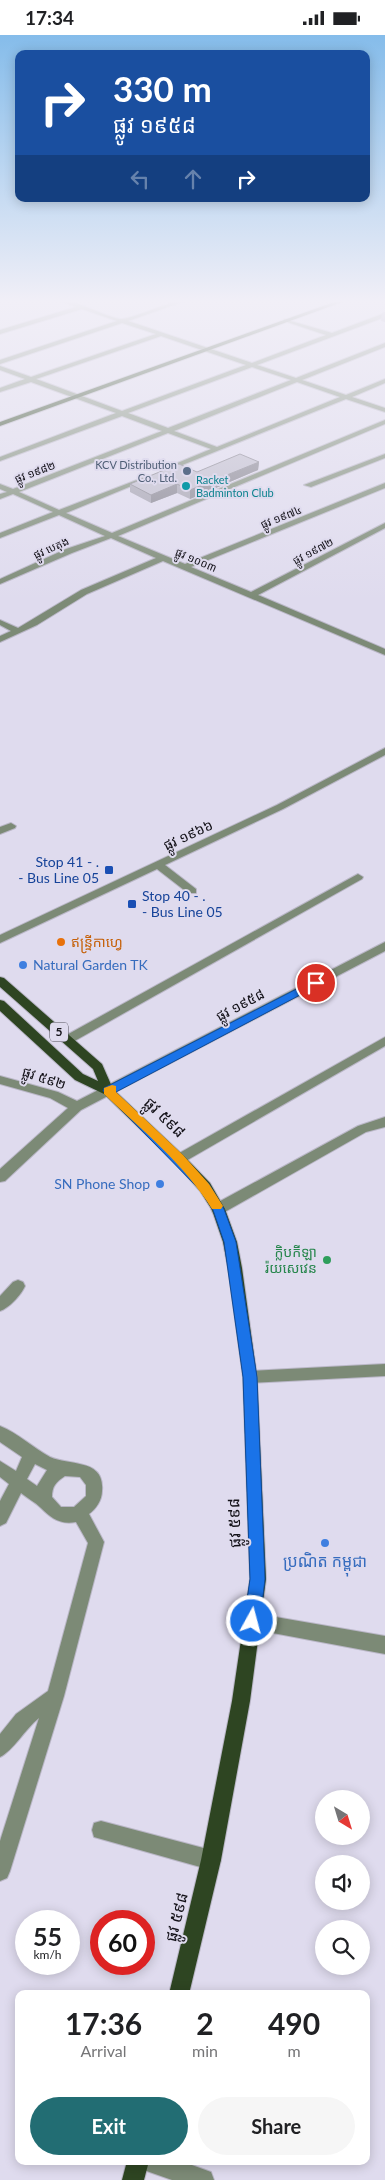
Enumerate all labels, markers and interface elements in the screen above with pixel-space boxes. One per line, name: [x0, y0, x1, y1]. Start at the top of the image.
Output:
text: 17:34: [25, 6, 74, 29]
text: 330 m: [113, 67, 212, 109]
icon: right: [30, 70, 95, 135]
text: ផ្លូវ ១៩៥៨: [113, 111, 196, 138]
icon: left: [126, 165, 154, 193]
icon: ahead: [179, 165, 207, 193]
icon: right: [232, 165, 260, 193]
street label: ផ្លូវ ១៩៨២: [13, 458, 59, 489]
place label: KCV Distribution Co., Ltd.: [95, 458, 177, 484]
marker: KCV Distribution Co., Ltd.: [181, 465, 193, 477]
place label: Racket Badminton Club: [196, 473, 274, 499]
marker: Racket Badminton Club: [180, 480, 192, 492]
street label: ផ្លូវ ១៩៧៤: [258, 502, 305, 535]
street label: ផ្លូវ បេតុង: [31, 534, 72, 565]
street label: ផ្លូវ ១៩៧២: [290, 534, 337, 570]
street label: ផ្លូវ ១០០៣: [172, 545, 219, 578]
street label: ផ្លូវ ១៩៦៦: [160, 816, 217, 857]
place label: Stop 41 - . - Bus Line 05: [18, 853, 99, 886]
marker: Stop 41 - . - Bus Line 05: [103, 864, 115, 876]
place label: Stop 40 - . - Bus Line 05: [142, 887, 223, 920]
marker: Stop 40 - . - Bus Line 05: [126, 898, 138, 910]
place label: ឥន្ទ្រីកាហ្វេ: [71, 933, 123, 954]
marker: ឥន្ទ្រីកាហ្វេ: [55, 936, 67, 948]
place label: Natural Garden TK: [33, 956, 148, 973]
marker: Natural Garden TK: [17, 959, 29, 971]
pin: [295, 962, 337, 1004]
icon: arrive: [302, 969, 330, 997]
street label: ផ្លូវ ១៩៥៨: [213, 985, 269, 1028]
road number: 5: [50, 1023, 68, 1041]
street label: ផ្លូវ ៥៩២: [19, 1062, 68, 1097]
street label: ផ្លូវ ៥៩៨: [137, 1092, 190, 1145]
place label: SN Phone Shop: [54, 1175, 150, 1192]
marker: SN Phone Shop: [154, 1178, 166, 1190]
place label: ក្លិបកីឡា រ៉យសេវេន: [265, 1243, 317, 1276]
marker: ក្លិបកីឡា រ៉យសេវេន: [321, 1254, 333, 1266]
street label: ផ្លូវ ៥៩៨: [223, 1498, 250, 1548]
marker: ប្រណិត កម្ពុជា: [319, 1537, 331, 1549]
place label: ប្រណិត កម្ពុជា: [283, 1551, 367, 1577]
position arrow: [225, 1594, 277, 1646]
north arrow: [315, 1790, 370, 1845]
map controls: [315, 1790, 370, 1975]
button: sound: [315, 1855, 370, 1910]
street label: ផ្លូវ ៥៩៨: [160, 1890, 196, 1945]
speed limit sign: 60: [90, 1910, 155, 1975]
button: search: [315, 1920, 370, 1975]
text: 55: [33, 1921, 62, 1951]
text: km/h: [33, 1947, 62, 1962]
text: 17:36: [65, 2005, 142, 2041]
text: 2: [196, 2005, 214, 2041]
text: 490: [268, 2005, 320, 2041]
text: Arrival: [80, 2041, 127, 2060]
text: min: [192, 2041, 218, 2060]
text: m: [287, 2041, 301, 2060]
button: Exit: [30, 2097, 188, 2155]
button: Share: [198, 2097, 355, 2155]

